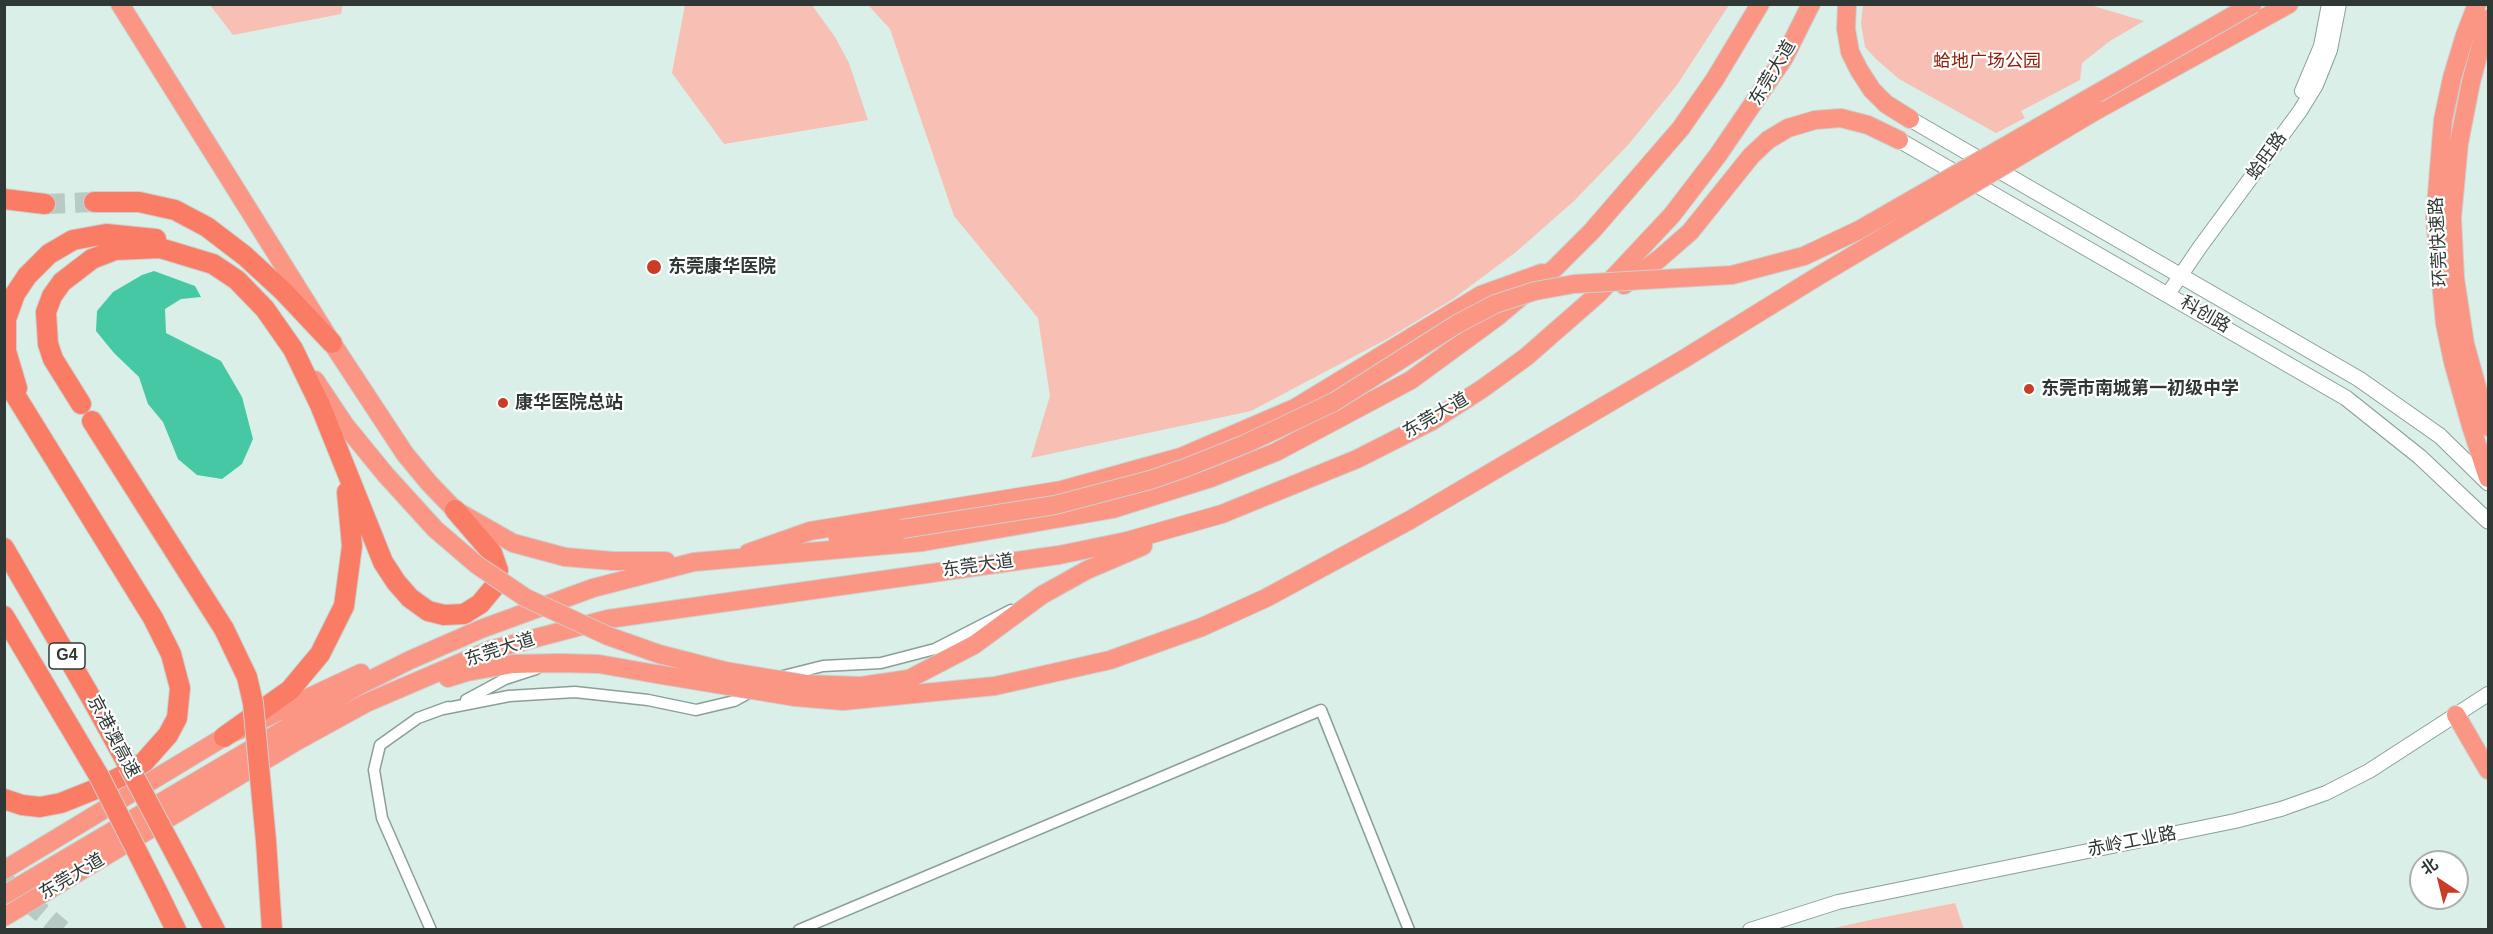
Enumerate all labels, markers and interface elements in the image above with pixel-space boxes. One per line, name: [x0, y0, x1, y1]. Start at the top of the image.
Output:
street label: 东莞大道: [1745, 37, 1801, 109]
park label: 蛤地广场公园: [1933, 51, 2041, 73]
street label: 蛤旺路: [2242, 128, 2292, 184]
street label: 环莞快速路: [2426, 196, 2452, 288]
place label: 东莞康华医院: [668, 256, 776, 278]
marker: 东莞康华医院: [645, 258, 663, 276]
street label: 科创路: [2176, 292, 2234, 338]
place label: 东莞市南城第一初级中学: [2041, 378, 2239, 400]
marker: 东莞市南城第一初级中学: [2022, 382, 2036, 396]
street label: 东莞大道: [1399, 389, 1473, 443]
place label: 康华医院总站: [515, 392, 623, 414]
marker: 康华医院总站: [496, 396, 510, 410]
street label: 东莞大道: [941, 550, 1015, 582]
street label: 东莞大道: [462, 629, 538, 671]
road number: G4: [49, 643, 85, 669]
street label: 京港澳高速: [82, 692, 144, 782]
street label: 赤岭工业路: [2086, 823, 2178, 861]
street label: 东莞大道: [36, 849, 108, 905]
north arrow: [2409, 850, 2469, 910]
text: 北: [2418, 855, 2441, 878]

